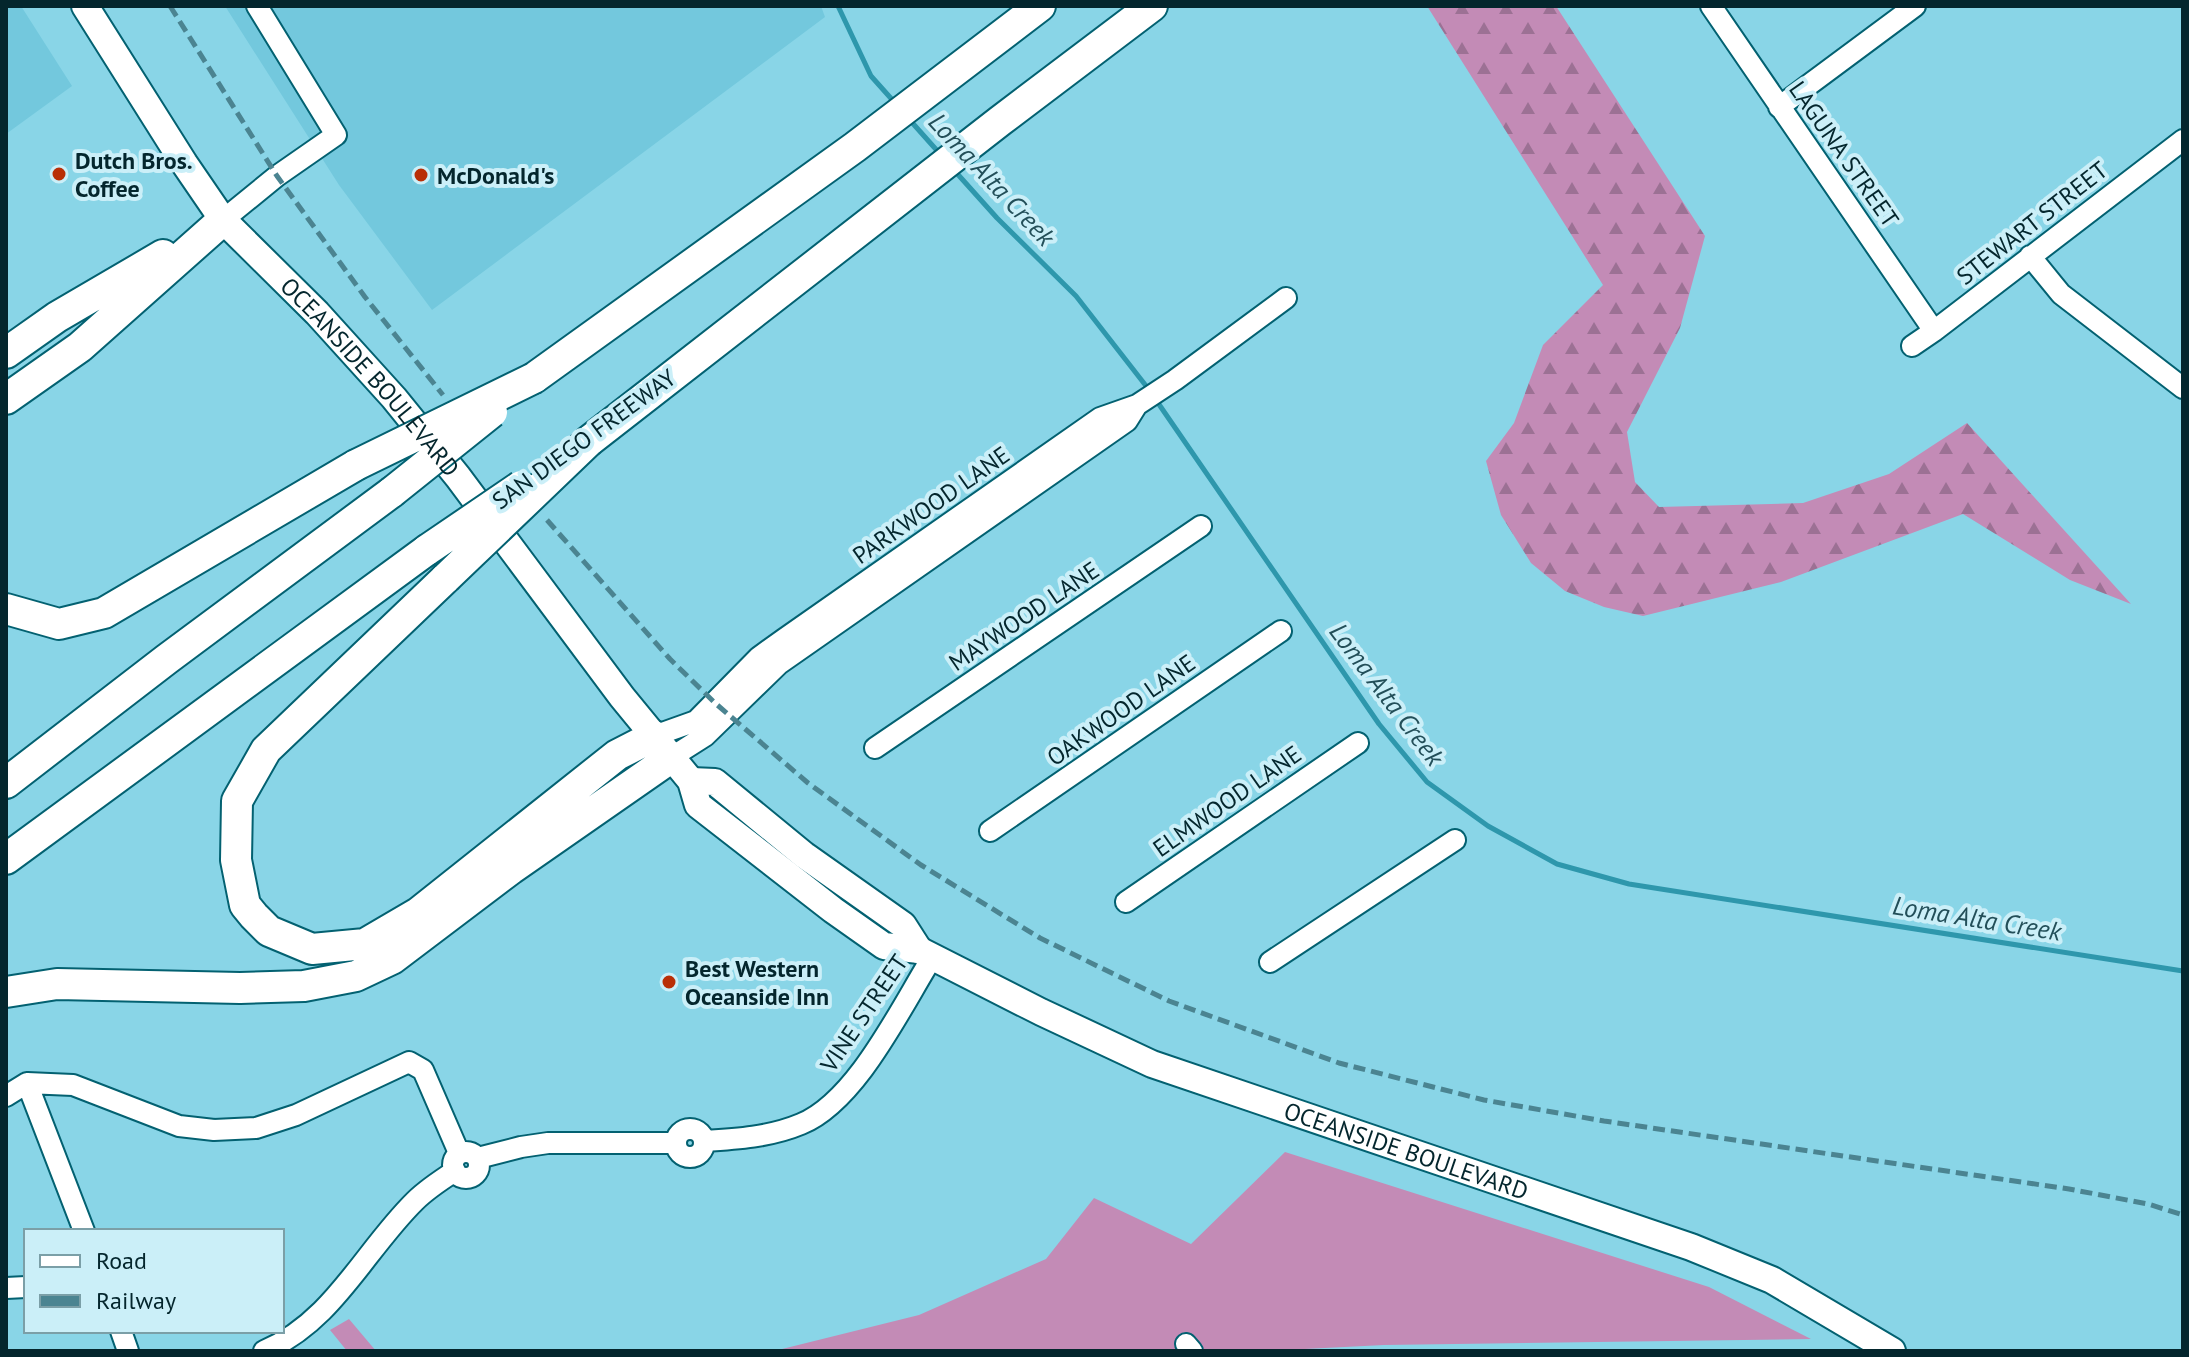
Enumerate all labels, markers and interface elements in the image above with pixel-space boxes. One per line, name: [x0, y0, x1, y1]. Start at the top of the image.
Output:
street label: LAGUNA STREET: [1782, 75, 1906, 233]
water label: Loma Alta Creek: [922, 105, 1063, 253]
place label: Dutch Bros. Coffee: [75, 145, 193, 204]
street label: STEWART STREET: [1950, 154, 2114, 292]
place label: McDonald's: [437, 160, 554, 191]
marker: Dutch Bros. Coffee: [50, 165, 68, 183]
marker: McDonald's: [412, 166, 430, 184]
street label: OCEANSIDE BOULEVARD: [274, 270, 467, 483]
street label: SAN DIEGO FREEWAY: [486, 362, 683, 516]
street label: PARKWOOD LANE: [846, 439, 1016, 571]
street label: MAYWOOD LANE: [943, 554, 1105, 678]
water label: Loma Alta Creek: [1323, 616, 1452, 773]
street label: OAKWOOD LANE: [1041, 647, 1201, 773]
street label: ELMWOOD LANE: [1147, 738, 1307, 864]
water label: Loma Alta Creek: [1890, 888, 2065, 948]
street label: VINE STREET: [813, 948, 915, 1079]
place label: Best Western Oceanside Inn: [685, 953, 829, 1012]
marker: Best Western Oceanside Inn: [660, 973, 678, 991]
street label: OCEANSIDE BOULEVARD: [1280, 1095, 1532, 1206]
legend: [24, 1229, 284, 1333]
text: Road: [96, 1245, 147, 1276]
text: Railway: [96, 1285, 176, 1316]

